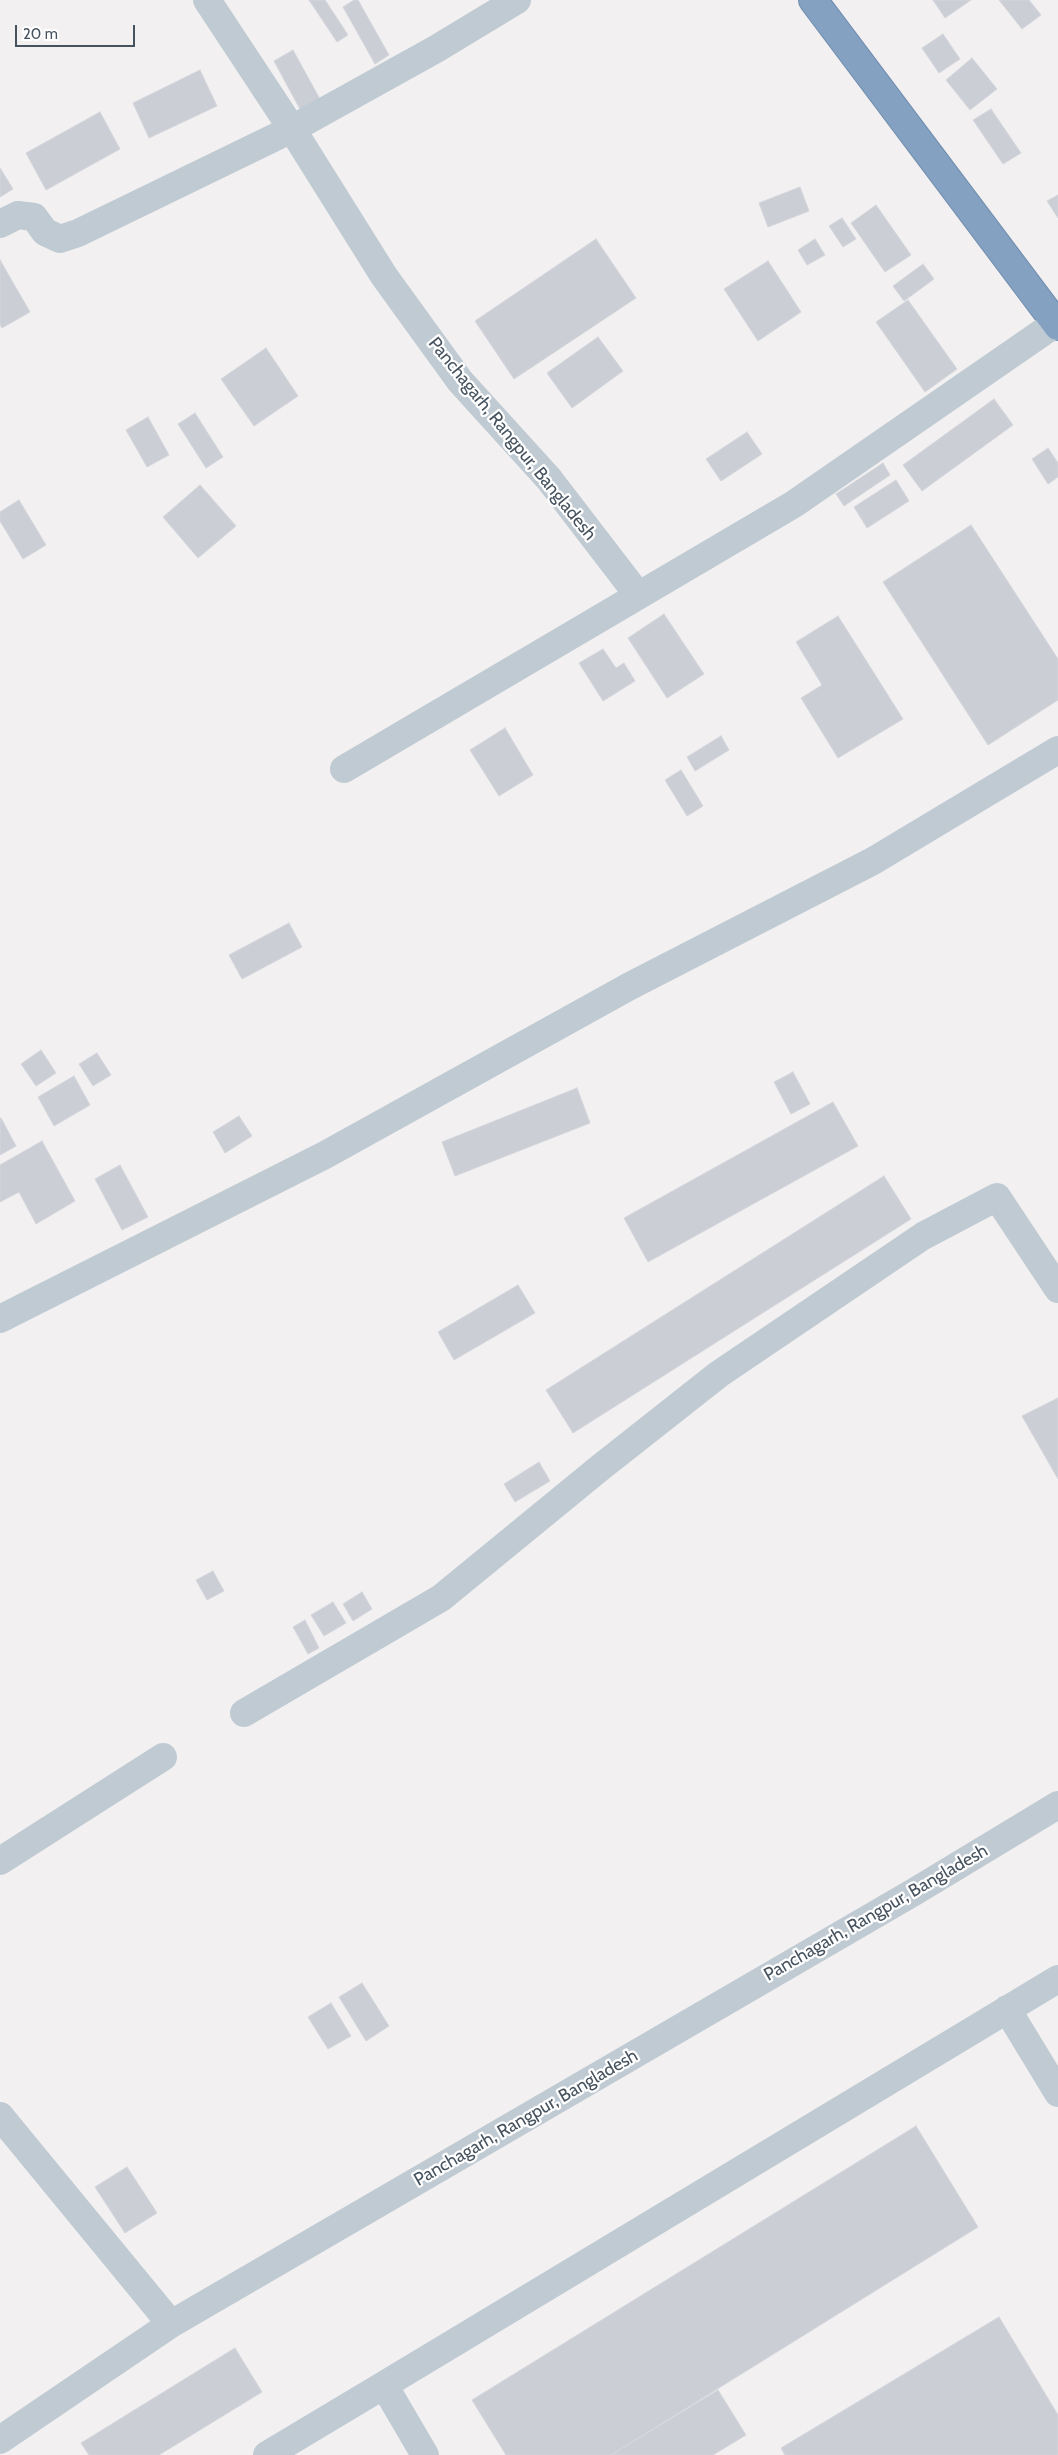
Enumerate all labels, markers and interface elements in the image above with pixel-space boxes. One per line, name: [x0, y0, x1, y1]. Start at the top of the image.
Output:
scale bar: [18, 15, 138, 47]
text: 20 m: [23, 25, 58, 43]
street label: Panchagarh, Rangpur, Bangladesh: [423, 333, 601, 545]
street label: Panchagarh, Rangpur, Bangladesh: [760, 1840, 992, 1986]
street label: Panchagarh, Rangpur, Bangladesh: [410, 2045, 642, 2191]

